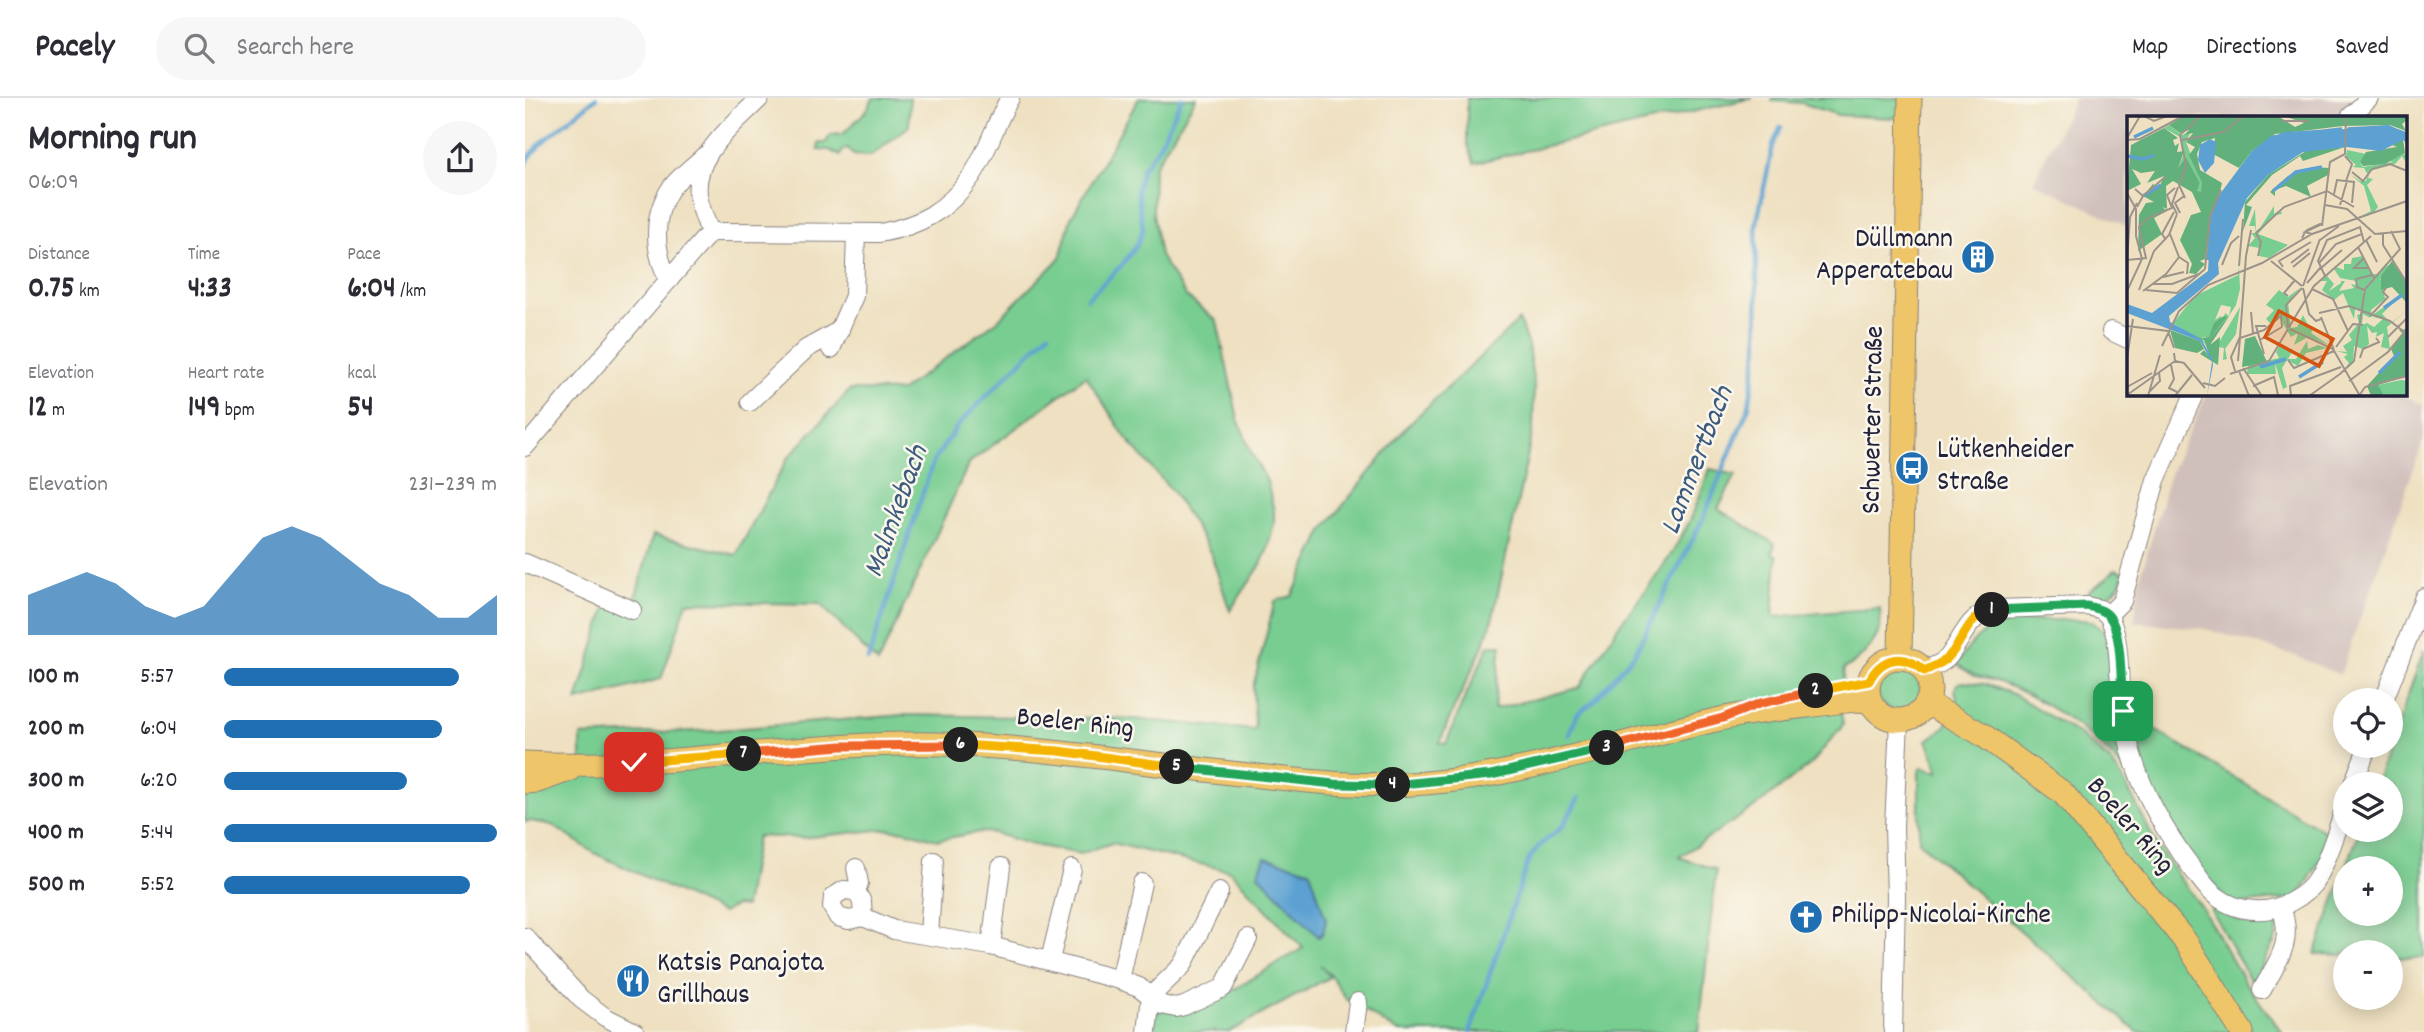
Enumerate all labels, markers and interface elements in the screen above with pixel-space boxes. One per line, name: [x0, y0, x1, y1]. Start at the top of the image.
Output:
search box: [156, 17, 646, 80]
text: Pacely: [35, 25, 114, 72]
icon: search: [180, 29, 218, 67]
text: Search here: [236, 30, 354, 67]
text: Map: [2132, 31, 2168, 65]
text: Directions: [2206, 31, 2297, 65]
text: Saved: [2335, 31, 2389, 65]
text: Morning run: [28, 113, 197, 168]
inset map: [2127, 116, 2407, 396]
button: share: [423, 121, 497, 195]
text: 06:09: [28, 167, 79, 200]
place label: Düllmann Apperatebau: [1816, 221, 1953, 293]
building icon: Düllmann Apperatebau: [1959, 238, 1997, 276]
text: Distance: [28, 242, 90, 269]
text: Time: [188, 242, 220, 269]
text: Pace: [347, 242, 381, 269]
text: 0.75: [28, 269, 75, 312]
text: 4:33: [188, 269, 232, 312]
text: 6:04: [347, 269, 396, 312]
text: km: [75, 279, 100, 306]
text: /km: [396, 279, 426, 306]
street label: Schwerter Straße: [1853, 325, 1897, 515]
text: Elevation: [28, 361, 94, 388]
text: Heart rate: [188, 361, 264, 388]
text: kcal: [347, 361, 376, 388]
water label: Lammertbach: [1651, 379, 1747, 541]
text: 12: [28, 388, 48, 431]
text: 149: [188, 388, 220, 431]
text: 54: [347, 388, 374, 431]
text: m: [48, 398, 65, 425]
text: bpm: [220, 398, 255, 425]
place label: Lütkenheider Straße: [1937, 432, 2074, 504]
water label: Malmkebach: [854, 439, 942, 584]
bus stop icon: Lütkenheider Straße: [1893, 449, 1931, 487]
text: Elevation: [28, 469, 108, 502]
text: 231–239 m: [408, 469, 497, 502]
pin: 1: [1975, 592, 2009, 628]
text: 1: [1989, 596, 1994, 623]
text: 100 m: [28, 661, 79, 694]
text: 5:57: [140, 661, 174, 694]
pin: 2: [1799, 674, 1833, 708]
text: 2: [1811, 677, 1820, 704]
pin: [2093, 681, 2153, 741]
map controls: [2333, 688, 2403, 1010]
button: locate: [2333, 688, 2403, 758]
icon: arrive: [2104, 692, 2142, 730]
street label: Boeler Ring: [1014, 699, 1136, 751]
text: 200 m: [28, 713, 84, 746]
text: 6:04: [140, 713, 177, 746]
pin: 6: [943, 728, 978, 762]
pin: 3: [1589, 730, 1625, 766]
text: 6: [956, 731, 965, 758]
pin: [604, 732, 664, 792]
text: 3: [1602, 734, 1611, 761]
pin: 7: [727, 736, 761, 772]
text: 7: [740, 740, 747, 767]
icon: check: [615, 743, 653, 781]
pin: 5: [1159, 750, 1195, 784]
text: 5: [1172, 753, 1181, 780]
text: 300 m: [28, 765, 84, 798]
text: 6:20: [140, 765, 178, 798]
pin: 4: [1375, 768, 1411, 802]
street label: Boeler Ring: [2075, 769, 2183, 885]
text: 4: [1389, 771, 1396, 798]
button: layers: [2333, 772, 2403, 842]
text: 400 m: [28, 817, 84, 850]
text: 5:44: [140, 817, 174, 850]
button: +: [2333, 856, 2403, 926]
text: 500 m: [28, 869, 85, 902]
text: 5:52: [140, 869, 175, 902]
place label: Philipp-Nicolai-Kirche: [1831, 897, 2051, 937]
church icon: Philipp-Nicolai-Kirche: [1787, 898, 1825, 936]
button: −: [2333, 940, 2403, 1010]
place label: Katsis Panajota Grillhaus: [657, 945, 825, 1017]
restaurant icon: Katsis Panajota Grillhaus: [614, 962, 652, 1000]

